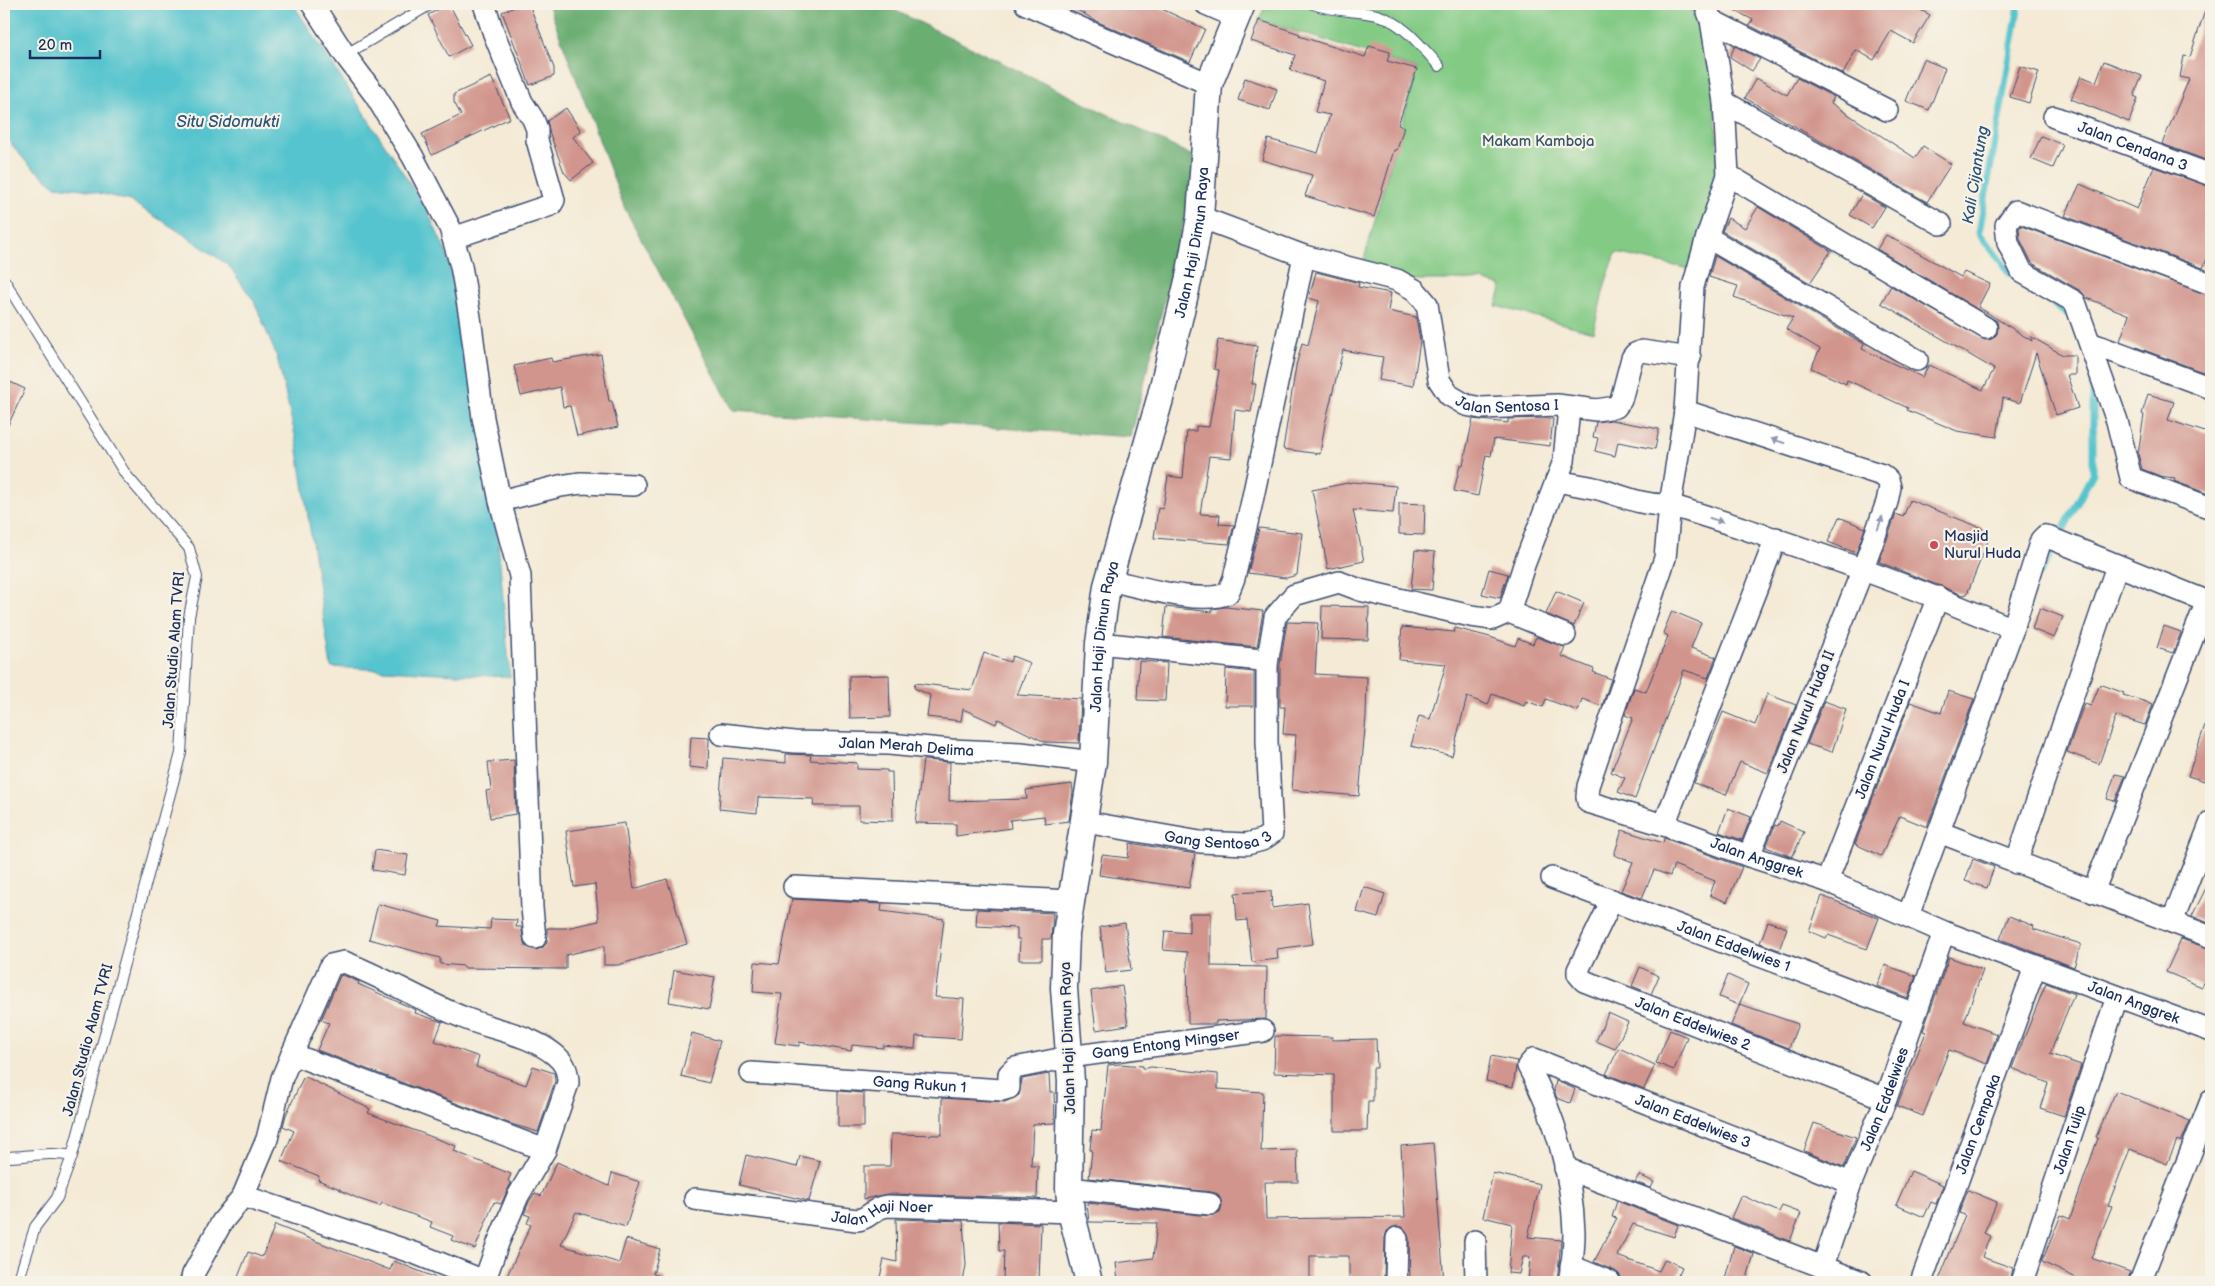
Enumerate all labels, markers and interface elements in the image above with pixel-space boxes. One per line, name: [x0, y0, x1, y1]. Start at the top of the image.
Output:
scale bar: [30, 28, 100, 60]
text: 20 m: [38, 36, 72, 55]
water label: Situ Sidomukti: [177, 113, 281, 132]
street label: Jalan Cendana 3: [2075, 117, 2190, 175]
water label: Kali Cijantung: [1959, 125, 1993, 225]
park label: Makam Kamboja: [1482, 132, 1594, 151]
street label: Jalan Haji Dimun Raya: [1170, 166, 1213, 320]
street label: Jalan Sentosa I: [1452, 391, 1559, 418]
one-way arrow: [1770, 437, 1785, 445]
one-way arrow: [1876, 515, 1884, 530]
one-way arrow: [1709, 516, 1724, 524]
place label: Masjid Nurul Huda: [1944, 527, 2021, 563]
marker: Masjid Nurul Huda: [1928, 539, 1940, 551]
street label: Jalan Haji Dimun Raya: [1086, 559, 1123, 713]
street label: Jalan Studio Alam TVRI: [159, 571, 189, 729]
street label: Jalan Nurul Huda II: [1773, 647, 1839, 776]
street label: Jalan Nurul Huda I: [1850, 677, 1914, 802]
street label: Jalan Merah Delima: [839, 733, 974, 760]
street label: Gang Sentosa 3: [1163, 826, 1276, 854]
street label: Jalan Anggrek: [1708, 833, 1806, 882]
street label: Jalan Eddelwies 1: [1674, 916, 1793, 976]
street label: Jalan Studio Alam TVRI: [58, 961, 118, 1118]
street label: Jalan Haji Dimun Raya: [1056, 961, 1080, 1115]
street label: Jalan Anggrek: [2085, 977, 2183, 1028]
street label: Jalan Eddelwies 2: [1632, 992, 1754, 1055]
street label: Gang Entong Mingser: [1091, 1025, 1241, 1063]
street label: Jalan Eddelwies: [1856, 1044, 1913, 1154]
street label: Jalan Cempaka: [1951, 1071, 2005, 1177]
street label: Gang Rukun 1: [872, 1072, 967, 1097]
street label: Jalan Eddelwies 3: [1632, 1090, 1754, 1152]
street label: Jalan Tulip: [2049, 1102, 2090, 1177]
street label: Jalan Haji Noer: [830, 1196, 933, 1230]

